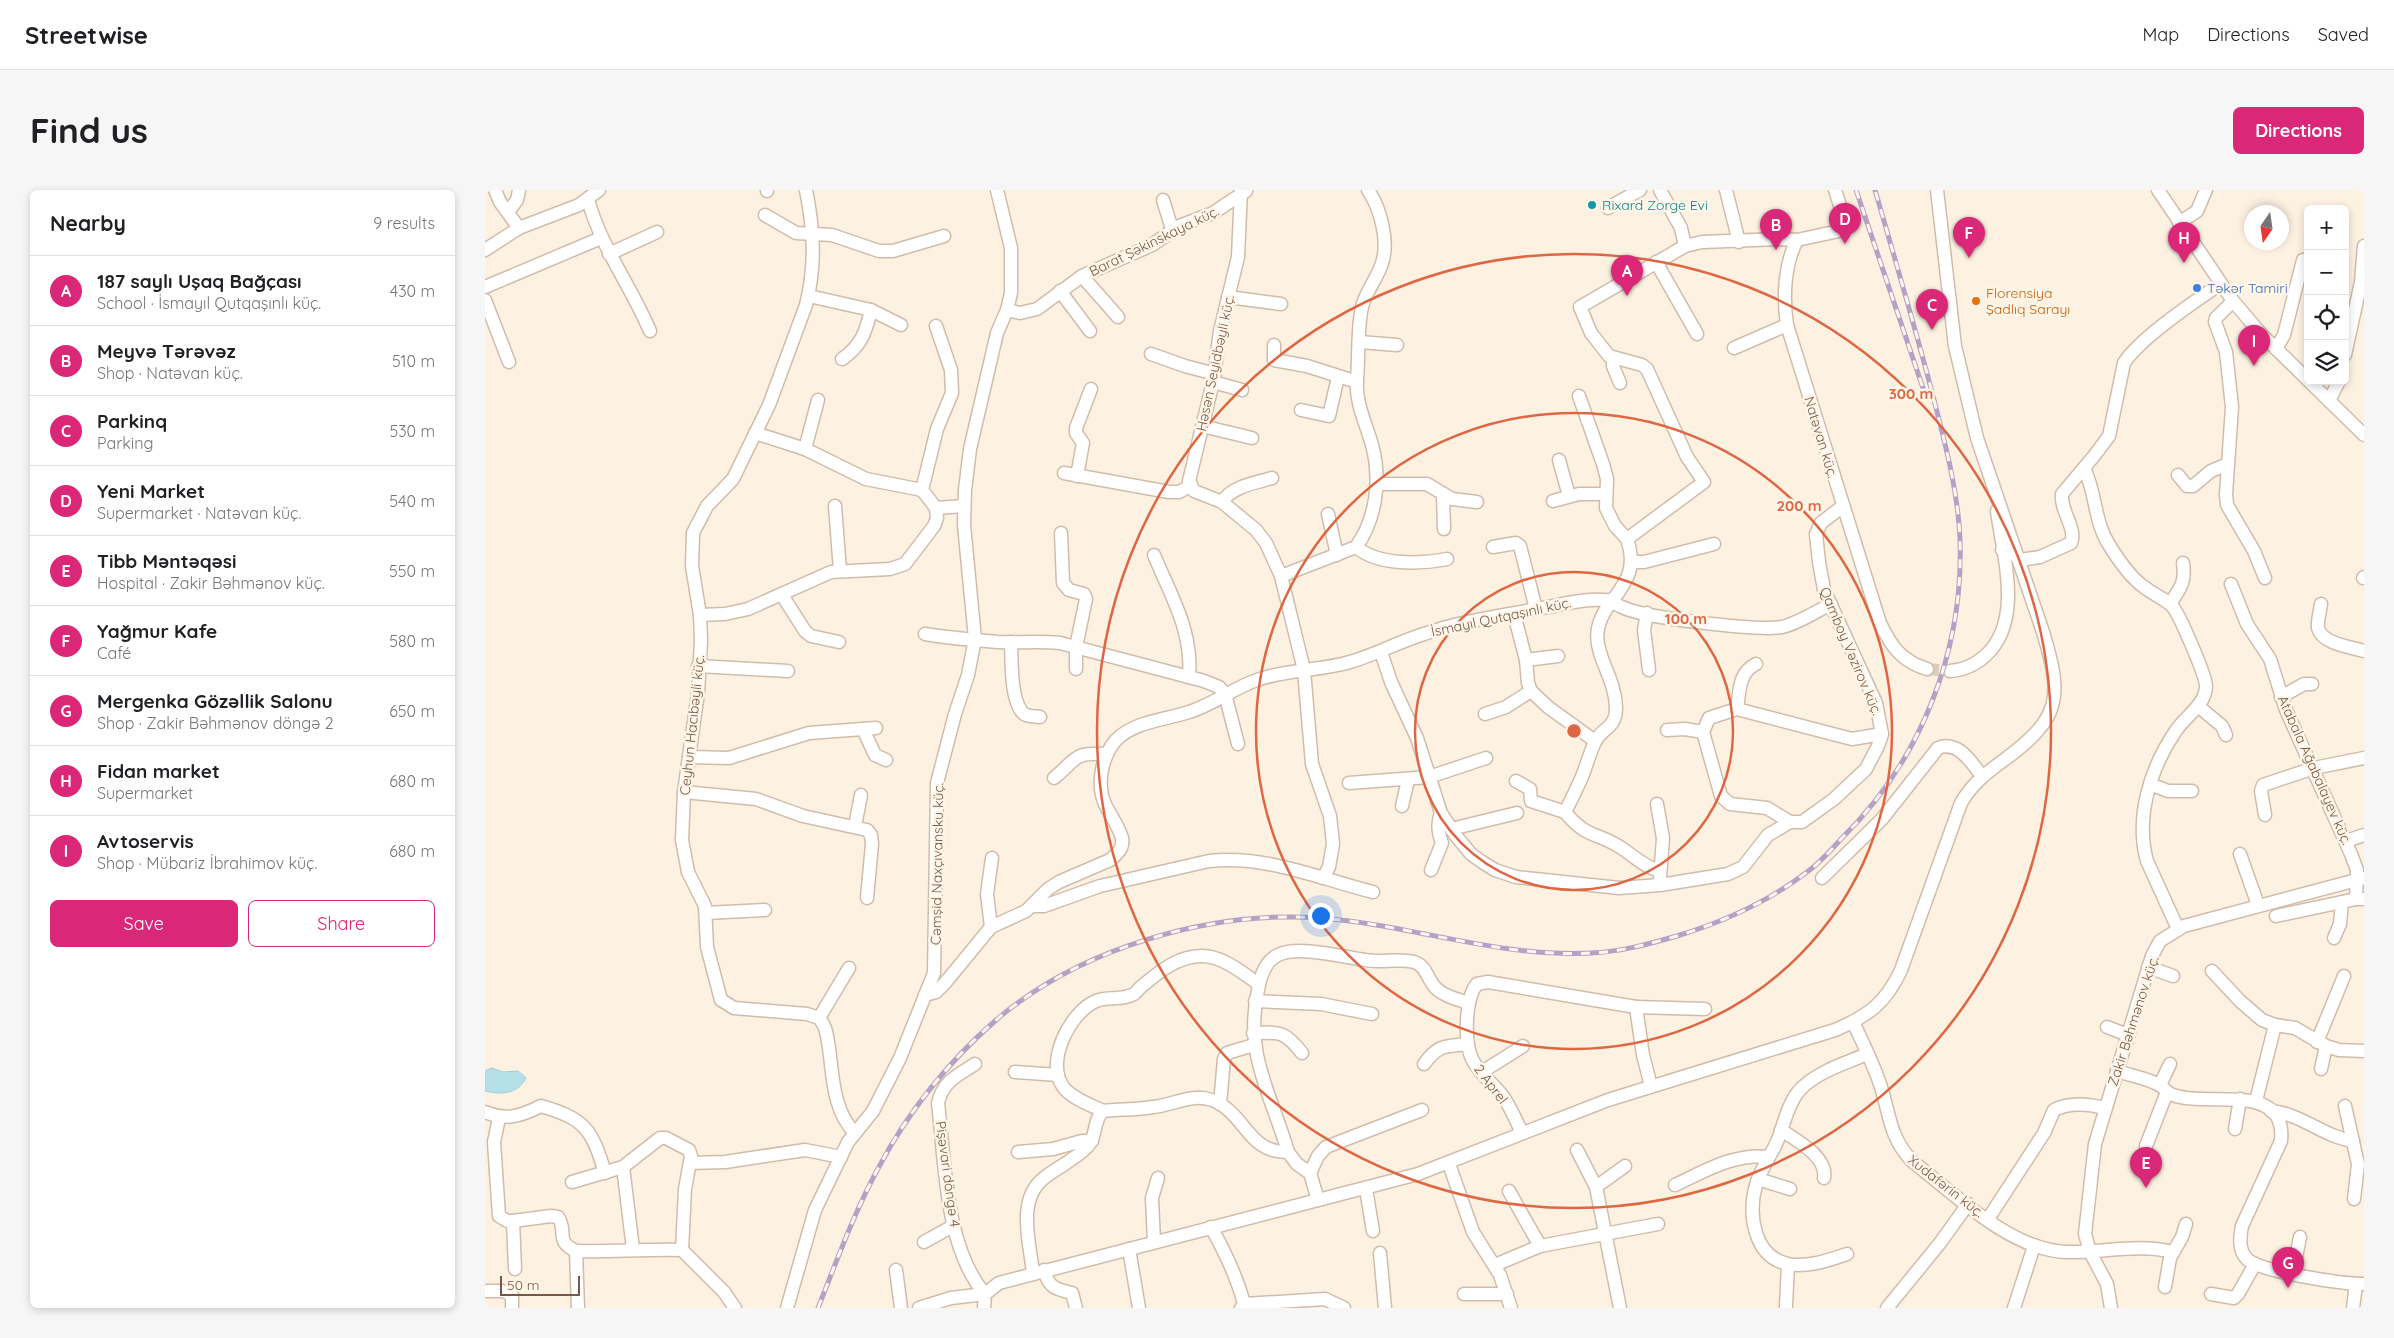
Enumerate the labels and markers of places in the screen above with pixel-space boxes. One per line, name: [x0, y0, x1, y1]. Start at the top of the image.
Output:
place label: Rixard Zorge Evi: [1602, 196, 1708, 214]
marker: Rixard Zorge Evi: [1586, 199, 1598, 211]
pin: D: [1829, 203, 1861, 244]
pin: B: [1760, 209, 1792, 250]
pin: F: [1953, 217, 1985, 258]
pin: H: [2168, 222, 2200, 263]
pin: A: [1611, 255, 1643, 296]
place label: Təkər Tamiri: [2207, 279, 2288, 297]
marker: Təkər Tamiri: [2191, 282, 2203, 294]
place label: Florensiya Şadlıq Sarayı: [1986, 284, 2070, 318]
pin: C: [1916, 289, 1948, 330]
marker: Florensiya Şadlıq Sarayı: [1970, 295, 1982, 307]
pin: I: [2238, 325, 2270, 366]
centre of rings: [1565, 722, 1583, 740]
pin: E: [2130, 1147, 2162, 1188]
pin: G: [2272, 1247, 2304, 1288]

